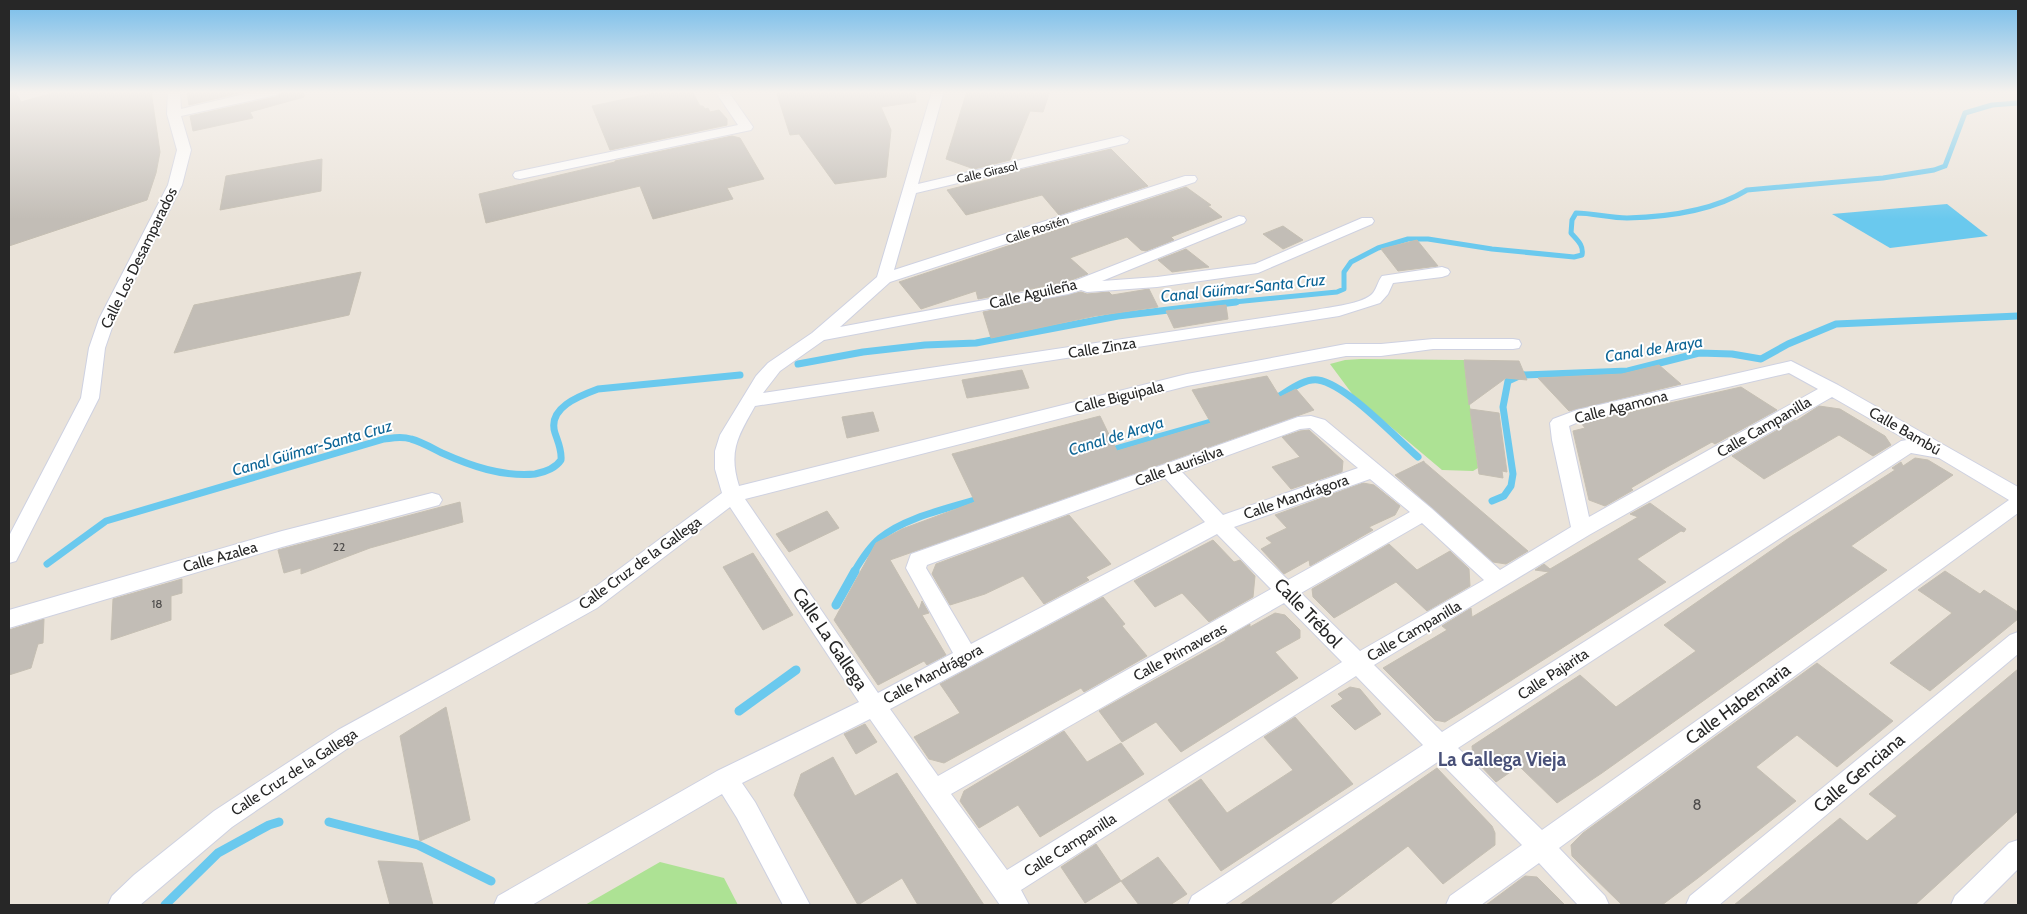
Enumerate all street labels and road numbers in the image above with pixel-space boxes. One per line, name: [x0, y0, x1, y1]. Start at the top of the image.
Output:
street label: Calle Girasol: [955, 158, 1019, 186]
street label: Calle Los Desamparados: [97, 184, 181, 332]
street label: Calle Rositén: [1003, 212, 1071, 246]
street label: Calle Aguileña: [988, 275, 1079, 313]
street label: Calle Zinza: [1067, 334, 1138, 362]
street label: Calle Biguipala: [1072, 377, 1166, 417]
street label: Calle Agamona: [1573, 387, 1670, 427]
street label: Calle Campanilla: [1714, 392, 1815, 461]
street label: Calle Bambú: [1866, 403, 1944, 459]
street label: Calle Laurisilva: [1133, 441, 1226, 490]
street label: Calle Mandrágora: [1241, 470, 1352, 523]
street label: Calle Cruz de la Gallega: [575, 512, 705, 613]
street label: Calle Azalea: [181, 538, 260, 576]
street label: Calle Trébol: [1269, 574, 1347, 653]
street label: Calle La Gallega: [788, 583, 873, 695]
street label: Calle Campanilla: [1364, 596, 1465, 665]
street label: Calle Primaveras: [1130, 619, 1230, 685]
street label: Calle Mandrágora: [880, 640, 986, 708]
street label: Calle Pajarita: [1514, 644, 1592, 704]
street label: Calle Habernaria: [1681, 658, 1795, 749]
street label: Calle Cruz de la Gallega: [228, 724, 361, 820]
street label: Calle Genciana: [1809, 728, 1909, 817]
street label: Calle Campanilla: [1020, 809, 1120, 881]

